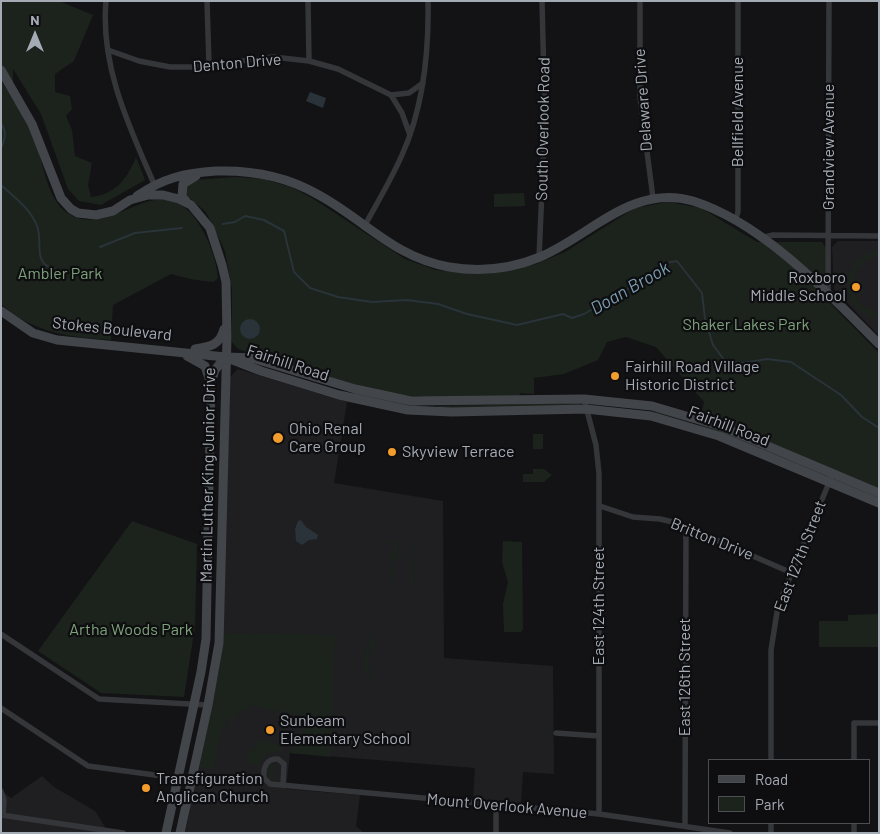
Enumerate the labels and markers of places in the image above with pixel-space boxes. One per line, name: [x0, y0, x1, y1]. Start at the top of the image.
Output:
place label: Roxboro Middle School: [750, 268, 846, 306]
marker: Roxboro Middle School: [850, 281, 862, 293]
place label: Fairhill Road Village Historic District: [625, 357, 760, 395]
marker: Fairhill Road Village Historic District: [609, 370, 621, 382]
place label: Ohio Renal Care Group: [289, 419, 366, 457]
marker: Ohio Renal Care Group: [271, 431, 285, 445]
place label: Skyview Terrace: [402, 442, 515, 462]
marker: Skyview Terrace: [386, 446, 398, 458]
place label: Sunbeam Elementary School: [280, 711, 410, 749]
marker: Sunbeam Elementary School: [264, 724, 276, 736]
place label: Transfiguration Anglican Church: [156, 769, 269, 807]
marker: Transfiguration Anglican Church: [140, 782, 152, 794]

